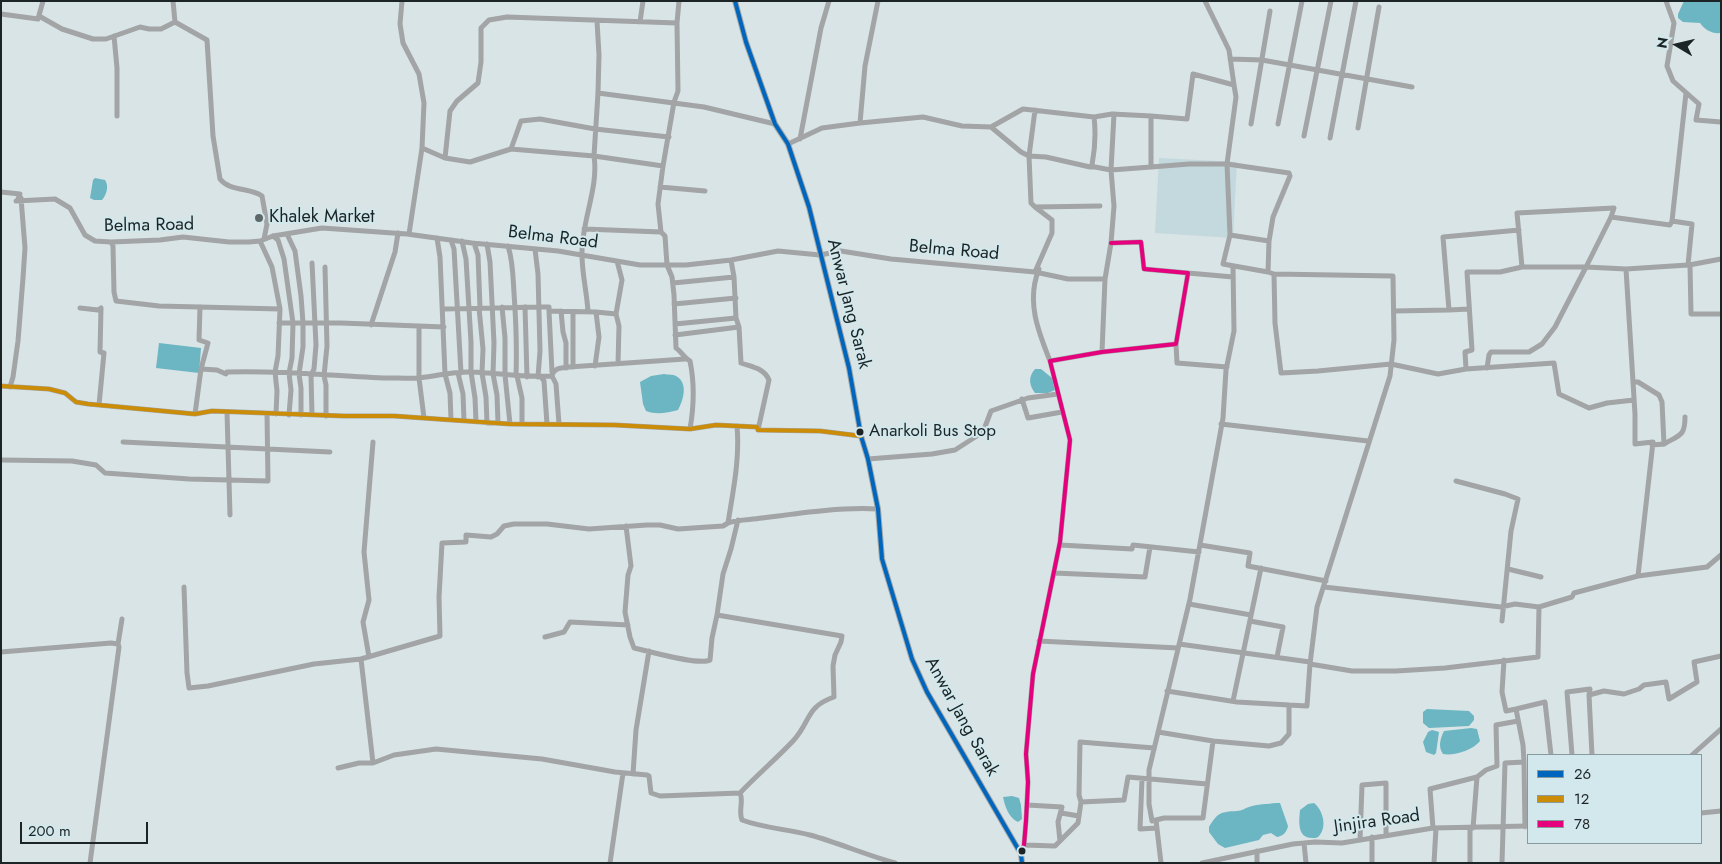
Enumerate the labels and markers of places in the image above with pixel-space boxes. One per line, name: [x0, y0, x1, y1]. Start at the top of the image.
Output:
place label: Khalek Market: [269, 207, 375, 229]
marker: Khalek Market: [253, 212, 265, 224]
place label: Anarkoli Bus Stop: [869, 422, 996, 442]
marker: Anarkoli Bus Stop: [855, 427, 865, 437]
unlabelled marker: [1017, 846, 1027, 856]

